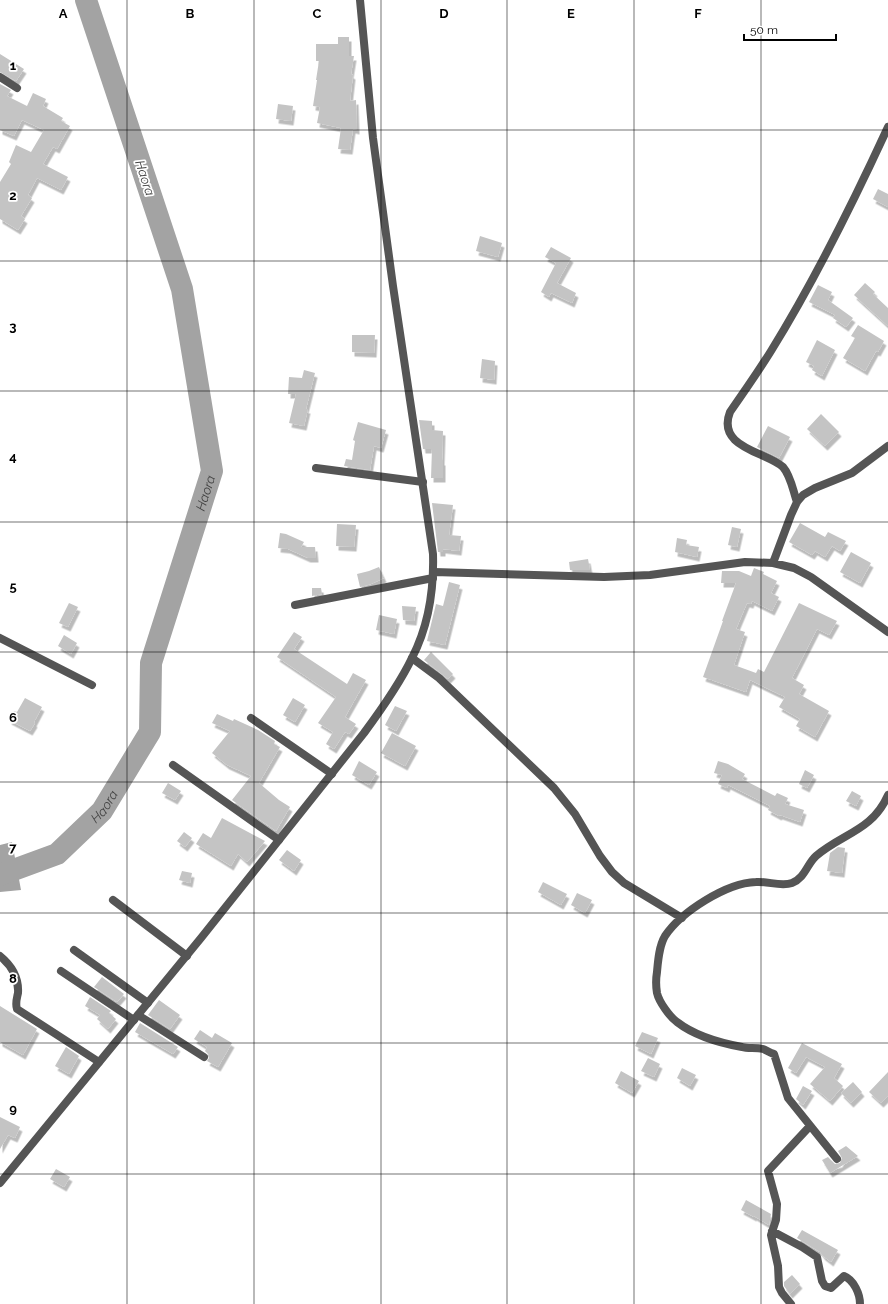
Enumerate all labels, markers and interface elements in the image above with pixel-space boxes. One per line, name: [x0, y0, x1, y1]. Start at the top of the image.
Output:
text: A: [59, 6, 68, 21]
text: B: [186, 6, 195, 21]
text: C: [313, 6, 322, 21]
text: D: [439, 6, 449, 21]
text: E: [567, 6, 575, 21]
text: F: [694, 6, 702, 21]
scale bar: [744, 16, 836, 42]
text: 50 m: [750, 23, 778, 37]
text: 1: [10, 58, 17, 73]
water label: Haora: [132, 158, 158, 198]
text: 2: [9, 188, 17, 203]
text: 3: [9, 319, 17, 334]
text: 4: [9, 449, 17, 464]
water label: Haora: [192, 473, 218, 512]
text: 5: [9, 579, 17, 594]
text: 6: [9, 710, 17, 725]
water label: Haora: [87, 787, 121, 826]
text: 7: [9, 840, 17, 855]
text: 8: [9, 971, 17, 986]
text: 9: [9, 1101, 17, 1116]

